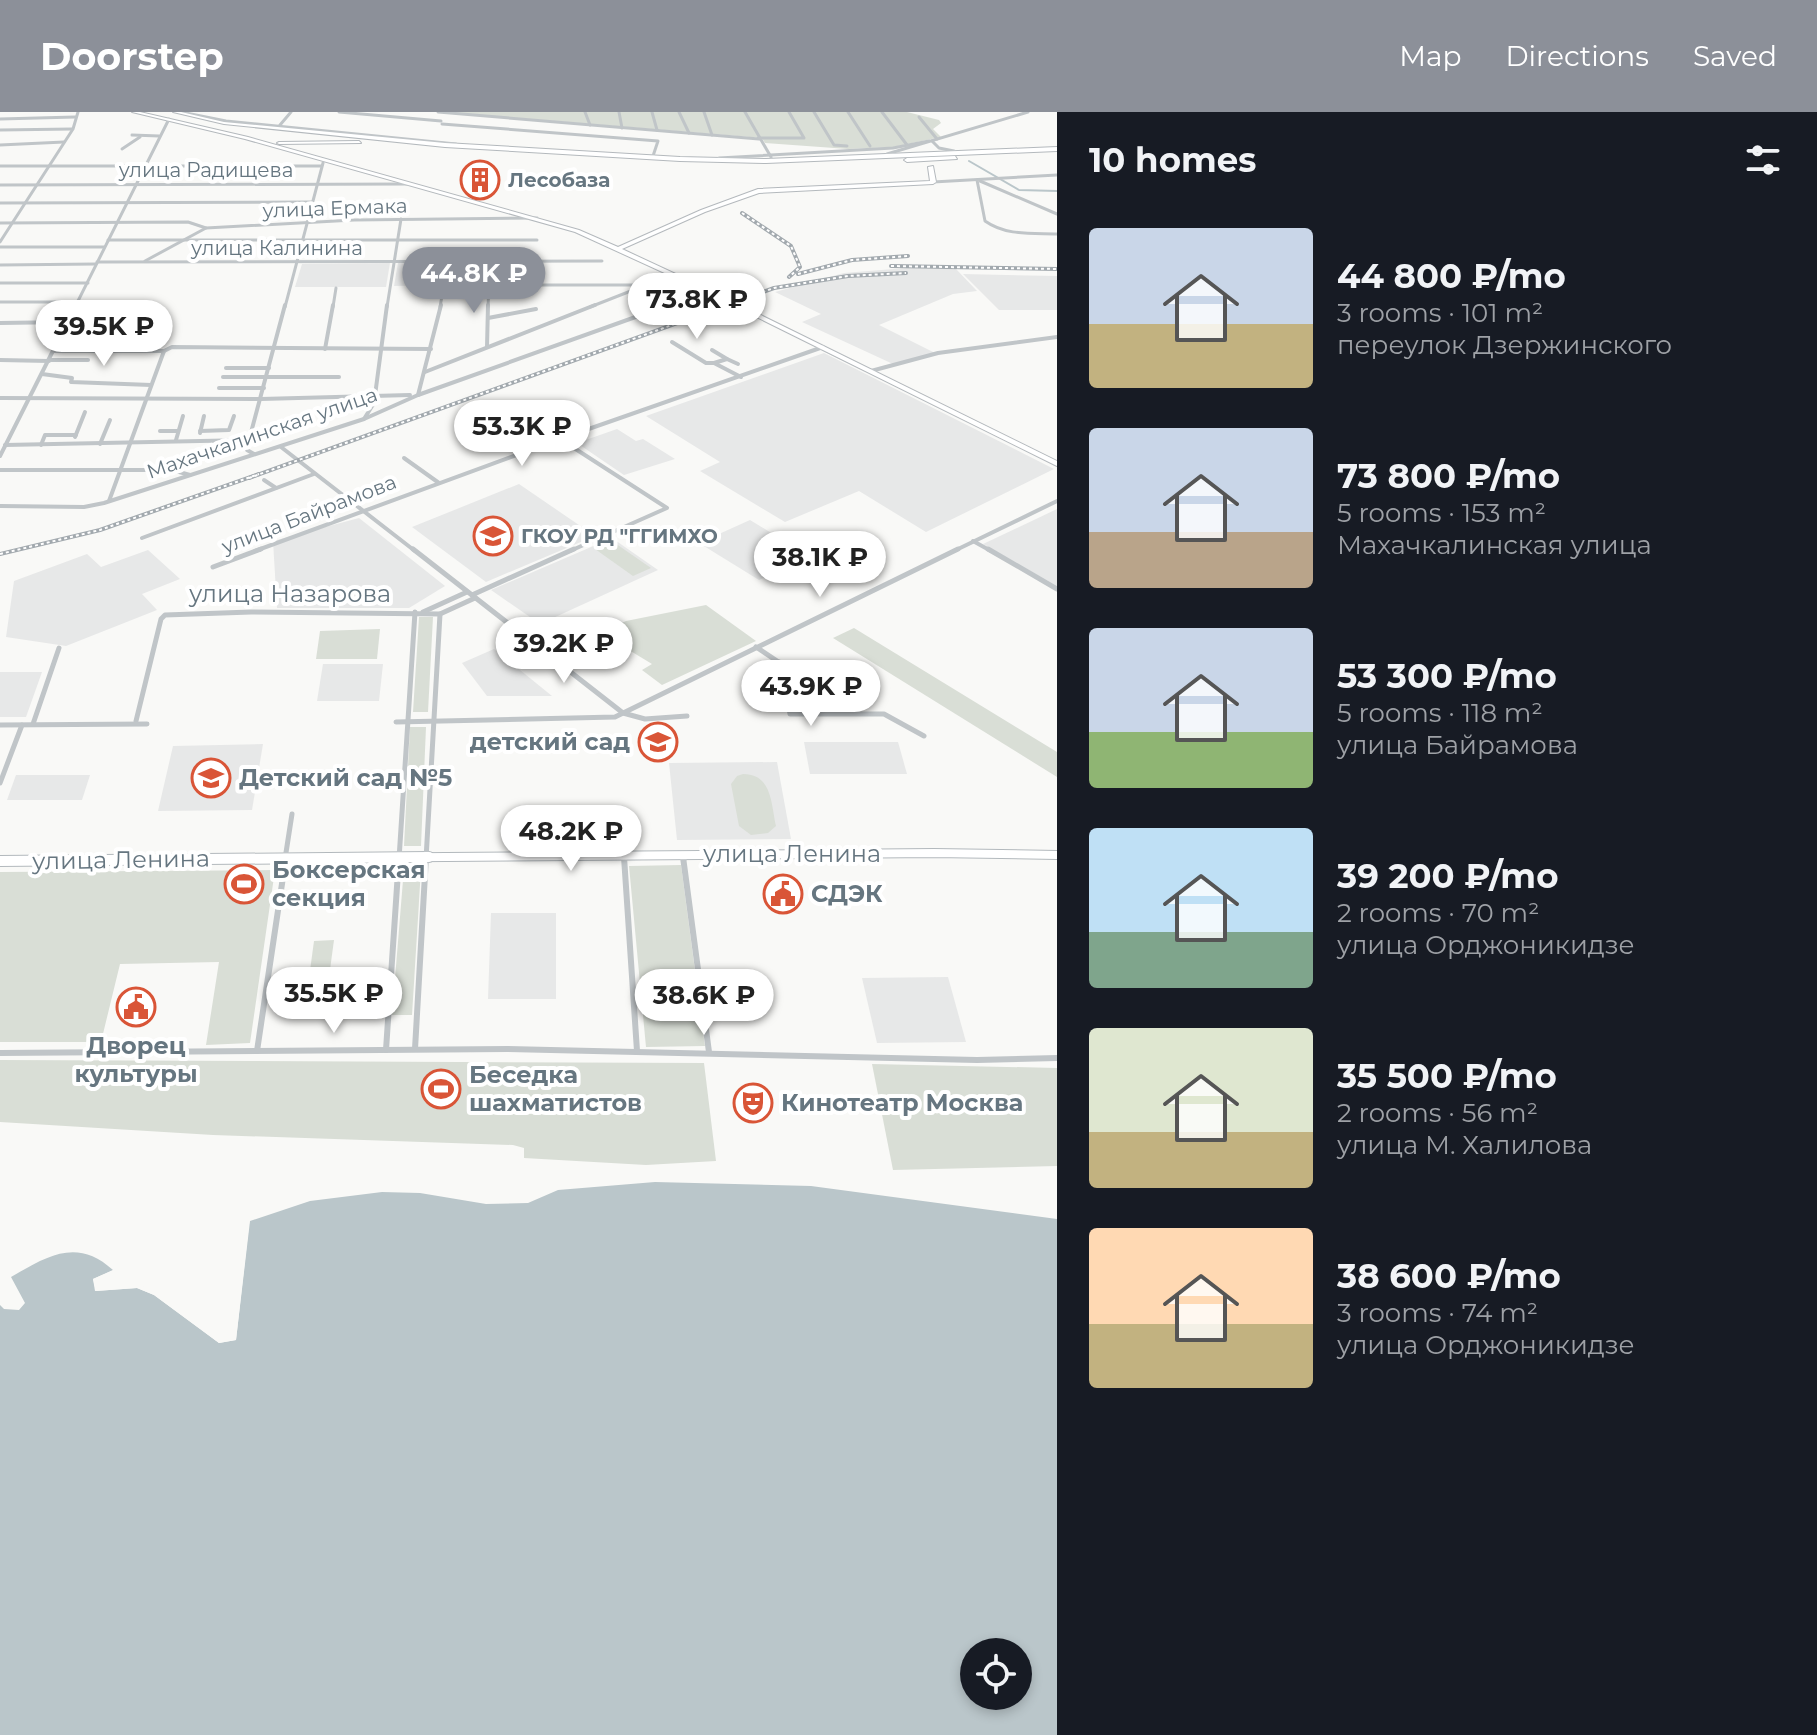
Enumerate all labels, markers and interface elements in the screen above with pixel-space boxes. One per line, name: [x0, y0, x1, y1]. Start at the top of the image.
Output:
text: Doorstep: [40, 33, 224, 80]
text: Map: [1399, 39, 1461, 73]
text: Directions: [1505, 39, 1649, 73]
text: Saved: [1693, 39, 1777, 73]
icon: filters: [1741, 138, 1785, 182]
text: 10 homes: [1089, 139, 1256, 181]
street label: улица Радищева: [118, 158, 293, 182]
building icon: Лесобаза: [459, 159, 501, 201]
place label: Лесобаза: [508, 168, 610, 192]
street label: улица Ермака: [261, 193, 408, 223]
street label: улица Калинина: [190, 236, 363, 260]
pin: 44.8K ₽: [400, 247, 548, 315]
text: 44 800 ₽/mo: [1337, 255, 1566, 297]
text: 44.8K ₽: [420, 257, 528, 289]
icon: home: [1153, 260, 1249, 356]
pin: 73.8K ₽: [623, 273, 771, 341]
text: 73.8K ₽: [646, 283, 748, 315]
text: 3 rooms · 101 m²: [1337, 297, 1543, 329]
pin: 39.5K ₽: [30, 300, 178, 368]
text: 39.5K ₽: [54, 310, 154, 342]
text: переулок Дзержинского: [1337, 329, 1672, 361]
street label: Махачкалинская улица: [144, 382, 380, 484]
pin: 53.3K ₽: [448, 400, 596, 468]
text: 53.3K ₽: [472, 410, 572, 442]
text: 73 800 ₽/mo: [1337, 455, 1560, 497]
icon: home: [1153, 460, 1249, 556]
street label: улица Байрамова: [217, 470, 400, 559]
text: 5 rooms · 153 m²: [1337, 497, 1546, 529]
school or university icon: ГКОУ РД "ГГИМХО: [472, 515, 514, 557]
place label: ГКОУ РД "ГГИМХО: [521, 524, 718, 548]
text: Махачкалинская улица: [1337, 529, 1652, 561]
pin: 38.1K ₽: [746, 531, 894, 599]
text: 38.1K ₽: [772, 541, 868, 573]
street label: улица Назарова: [188, 579, 391, 608]
pin: 39.2K ₽: [490, 617, 638, 685]
text: 39.2K ₽: [514, 627, 614, 659]
text: 53 300 ₽/mo: [1337, 655, 1557, 697]
pin: 43.9K ₽: [737, 660, 885, 728]
icon: home: [1153, 660, 1249, 756]
text: 43.9K ₽: [759, 670, 863, 702]
text: 5 rooms · 118 m²: [1337, 697, 1543, 729]
school or university icon: детский сад: [637, 721, 679, 763]
place label: детский сад: [470, 727, 630, 756]
text: улица Байрамова: [1337, 729, 1578, 761]
school or university icon: Детский сад №5: [190, 757, 232, 799]
place label: Детский сад №5: [239, 763, 452, 792]
pin: 48.2K ₽: [497, 805, 645, 873]
text: 48.2K ₽: [519, 815, 623, 847]
street label: улица Ленина: [702, 839, 881, 868]
street label: улица Ленина: [31, 843, 210, 876]
place label: Боксерская секция: [272, 855, 426, 912]
text: 39 200 ₽/mo: [1337, 855, 1558, 897]
icon: home: [1153, 860, 1249, 956]
sports icon: Боксерская секция: [223, 863, 265, 905]
public building icon: СДЭК: [762, 873, 804, 915]
place label: СДЭК: [811, 879, 883, 908]
text: 2 rooms · 70 m²: [1337, 897, 1539, 929]
text: улица Орджоникидзе: [1337, 929, 1635, 961]
pin: 35.5K ₽: [260, 967, 408, 1035]
pin: 38.6K ₽: [630, 969, 778, 1037]
text: 35.5K ₽: [284, 977, 384, 1009]
text: 38.6K ₽: [653, 979, 755, 1011]
public building icon: Дворец культуры: [115, 986, 157, 1028]
place label: Дворец культуры: [74, 1031, 198, 1088]
text: 35 500 ₽/mo: [1337, 1055, 1557, 1097]
place label: Беседка шахматистов: [469, 1060, 642, 1117]
icon: home: [1153, 1060, 1249, 1156]
sports icon: Беседка шахматистов: [420, 1068, 462, 1110]
theatre icon: Кинотеатр Москва: [732, 1082, 774, 1124]
place label: Кинотеатр Москва: [781, 1088, 1023, 1117]
text: 2 rooms · 56 m²: [1337, 1097, 1538, 1129]
text: улица М. Халилова: [1337, 1129, 1592, 1161]
text: 38 600 ₽/mo: [1337, 1255, 1561, 1297]
icon: home: [1153, 1260, 1249, 1356]
text: 3 rooms · 74 m²: [1337, 1297, 1538, 1329]
text: улица Орджоникидзе: [1337, 1329, 1635, 1361]
map controls: [960, 1638, 1032, 1710]
button: locate: [960, 1638, 1032, 1710]

